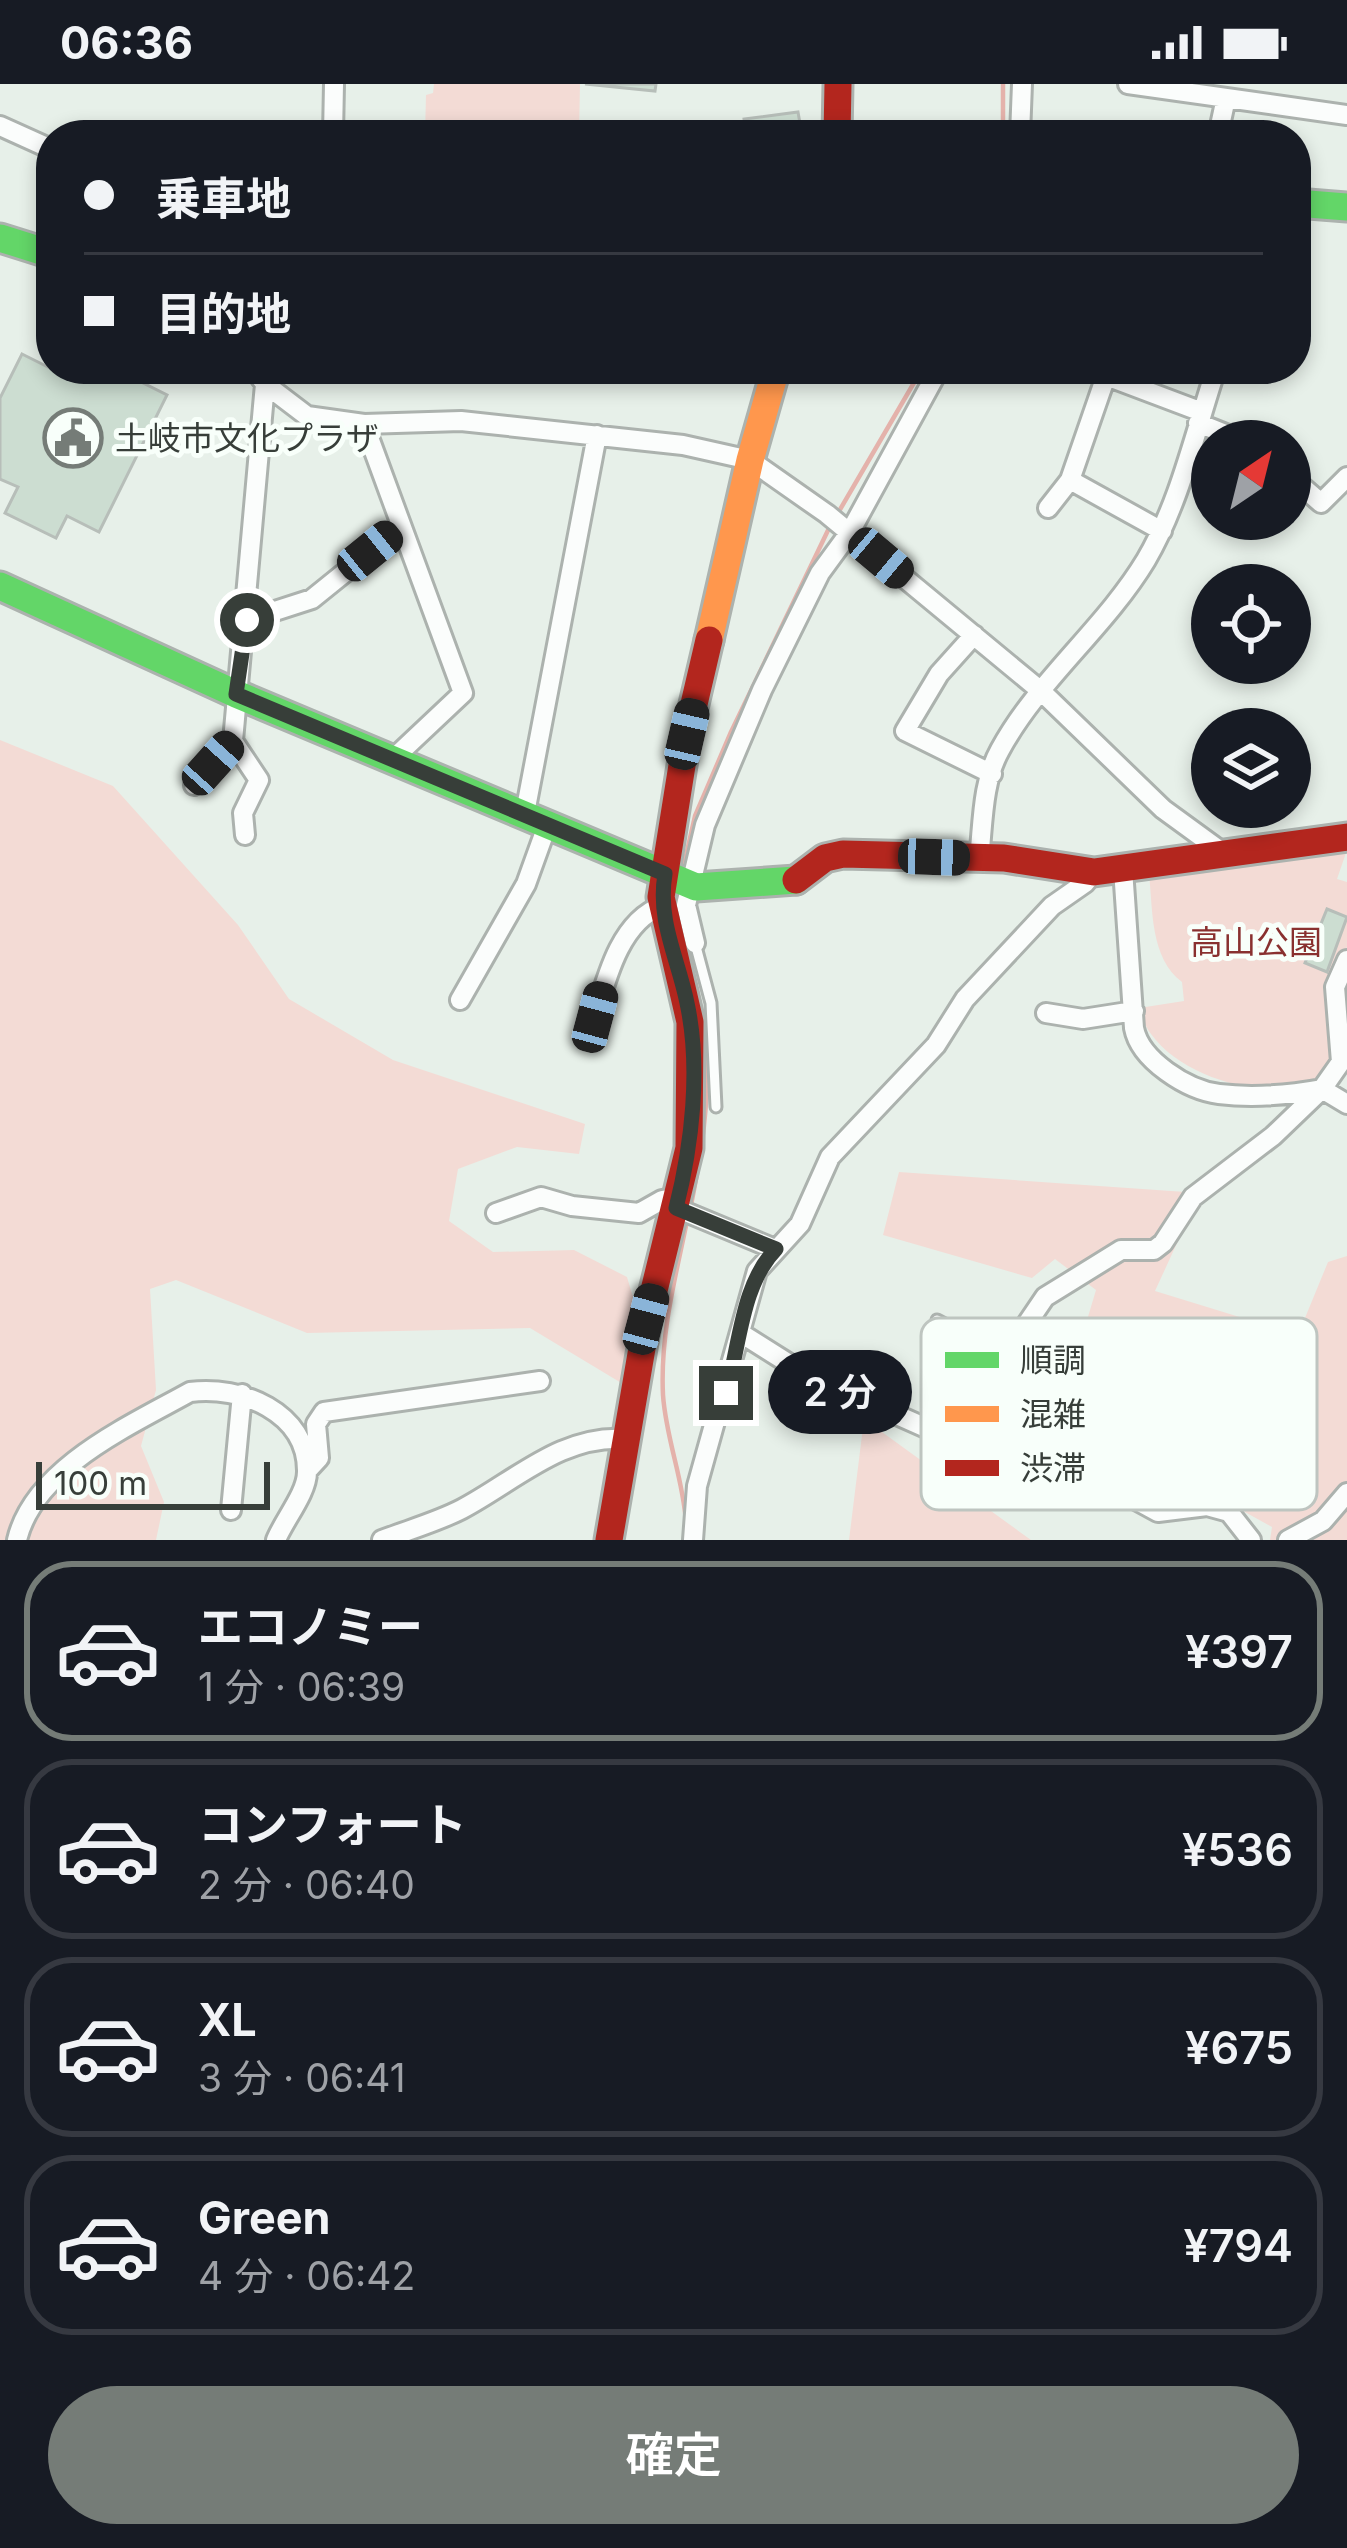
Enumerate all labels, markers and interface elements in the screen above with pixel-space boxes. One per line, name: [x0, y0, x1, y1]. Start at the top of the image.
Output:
text: 06:36: [60, 15, 193, 70]
text: 乗車地: [156, 171, 291, 226]
text: 目的地: [156, 286, 291, 341]
public building icon: 土岐市文化プラザ: [42, 407, 104, 469]
place label: 土岐市文化プラザ: [115, 418, 379, 458]
north arrow: [1191, 420, 1311, 540]
map controls: [1191, 420, 1311, 828]
car: [331, 514, 409, 588]
car: [842, 521, 920, 595]
button: locate: [1191, 564, 1311, 684]
route start: [220, 593, 274, 647]
car: [661, 695, 713, 773]
button: layers: [1191, 708, 1311, 828]
car: [176, 724, 250, 802]
car: [897, 838, 971, 876]
park label: 高山公園: [1190, 922, 1322, 962]
car: [568, 978, 622, 1056]
car: [619, 1280, 673, 1358]
legend: [921, 1318, 1317, 1510]
text: 順調: [1020, 1340, 1086, 1380]
callout: 2 分: [768, 1351, 912, 1435]
route end: [699, 1366, 753, 1420]
text: 2 分: [803, 1368, 877, 1415]
text: 混雑: [1020, 1394, 1086, 1434]
text: 渋滞: [1020, 1448, 1086, 1488]
scale bar: [36, 1456, 270, 1509]
text: 100 m: [54, 1463, 147, 1503]
icon: car: [54, 1597, 162, 1705]
text: エコノミー: [198, 1599, 423, 1654]
text: ¥397: [1185, 1624, 1293, 1679]
text: 1 分 · 06:39: [198, 1663, 405, 1710]
icon: car: [54, 1795, 162, 1903]
text: コンフォート: [198, 1797, 467, 1852]
text: ¥536: [1182, 1822, 1293, 1877]
text: 2 分 · 06:40: [198, 1861, 415, 1908]
text: XL: [198, 1992, 257, 2047]
icon: car: [54, 1993, 162, 2101]
text: ¥675: [1185, 2020, 1293, 2075]
text: 3 分 · 06:41: [198, 2054, 406, 2101]
text: Green: [198, 2190, 331, 2245]
icon: car: [54, 2191, 162, 2299]
text: ¥794: [1183, 2218, 1293, 2273]
text: 4 分 · 06:42: [198, 2252, 415, 2299]
button: 確定: [48, 2386, 1299, 2524]

